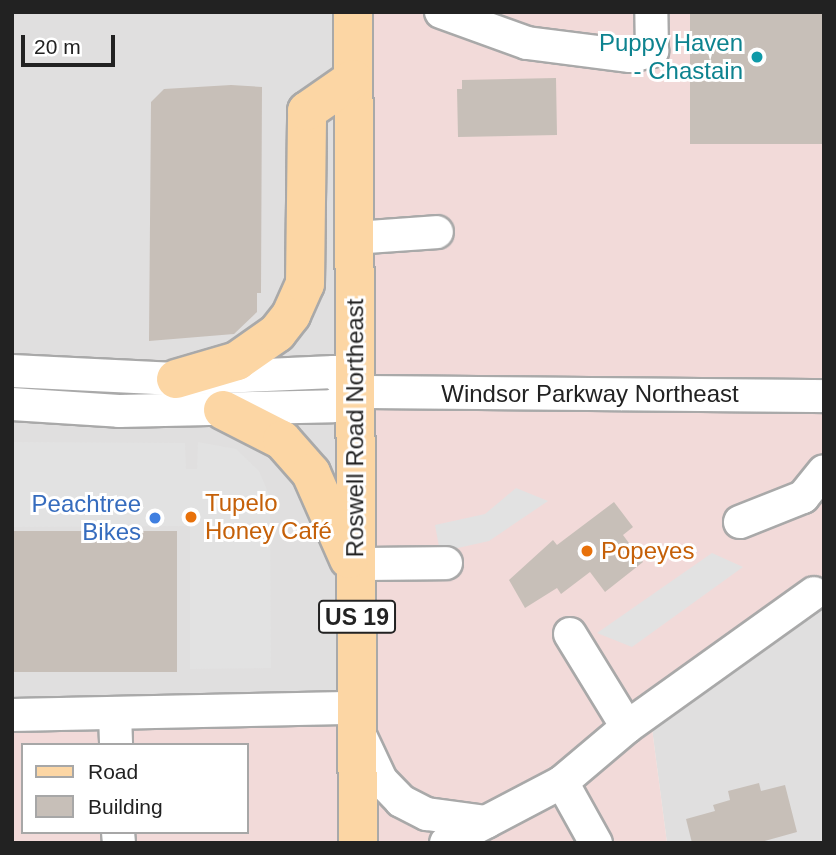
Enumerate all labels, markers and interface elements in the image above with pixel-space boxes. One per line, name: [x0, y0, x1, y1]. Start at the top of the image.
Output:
scale bar: [24, 21, 119, 65]
place label: Puppy Haven - Chastain: [599, 29, 743, 85]
text: 20 m: [34, 35, 81, 58]
marker: Puppy Haven - Chastain: [749, 49, 765, 65]
street label: Roswell Road Northeast: [341, 299, 369, 557]
street label: Windsor Parkway Northeast: [441, 380, 739, 408]
place label: Tupelo Honey Café: [205, 489, 332, 545]
place label: Peachtree Bikes: [32, 490, 141, 546]
marker: Tupelo Honey Café: [183, 509, 199, 525]
marker: Peachtree Bikes: [147, 510, 163, 526]
place label: Popeyes: [601, 537, 694, 565]
marker: Popeyes: [579, 543, 595, 559]
road number: US 19: [317, 597, 397, 636]
legend: [21, 743, 248, 834]
text: Road: [88, 760, 138, 783]
text: Building: [88, 795, 163, 818]

